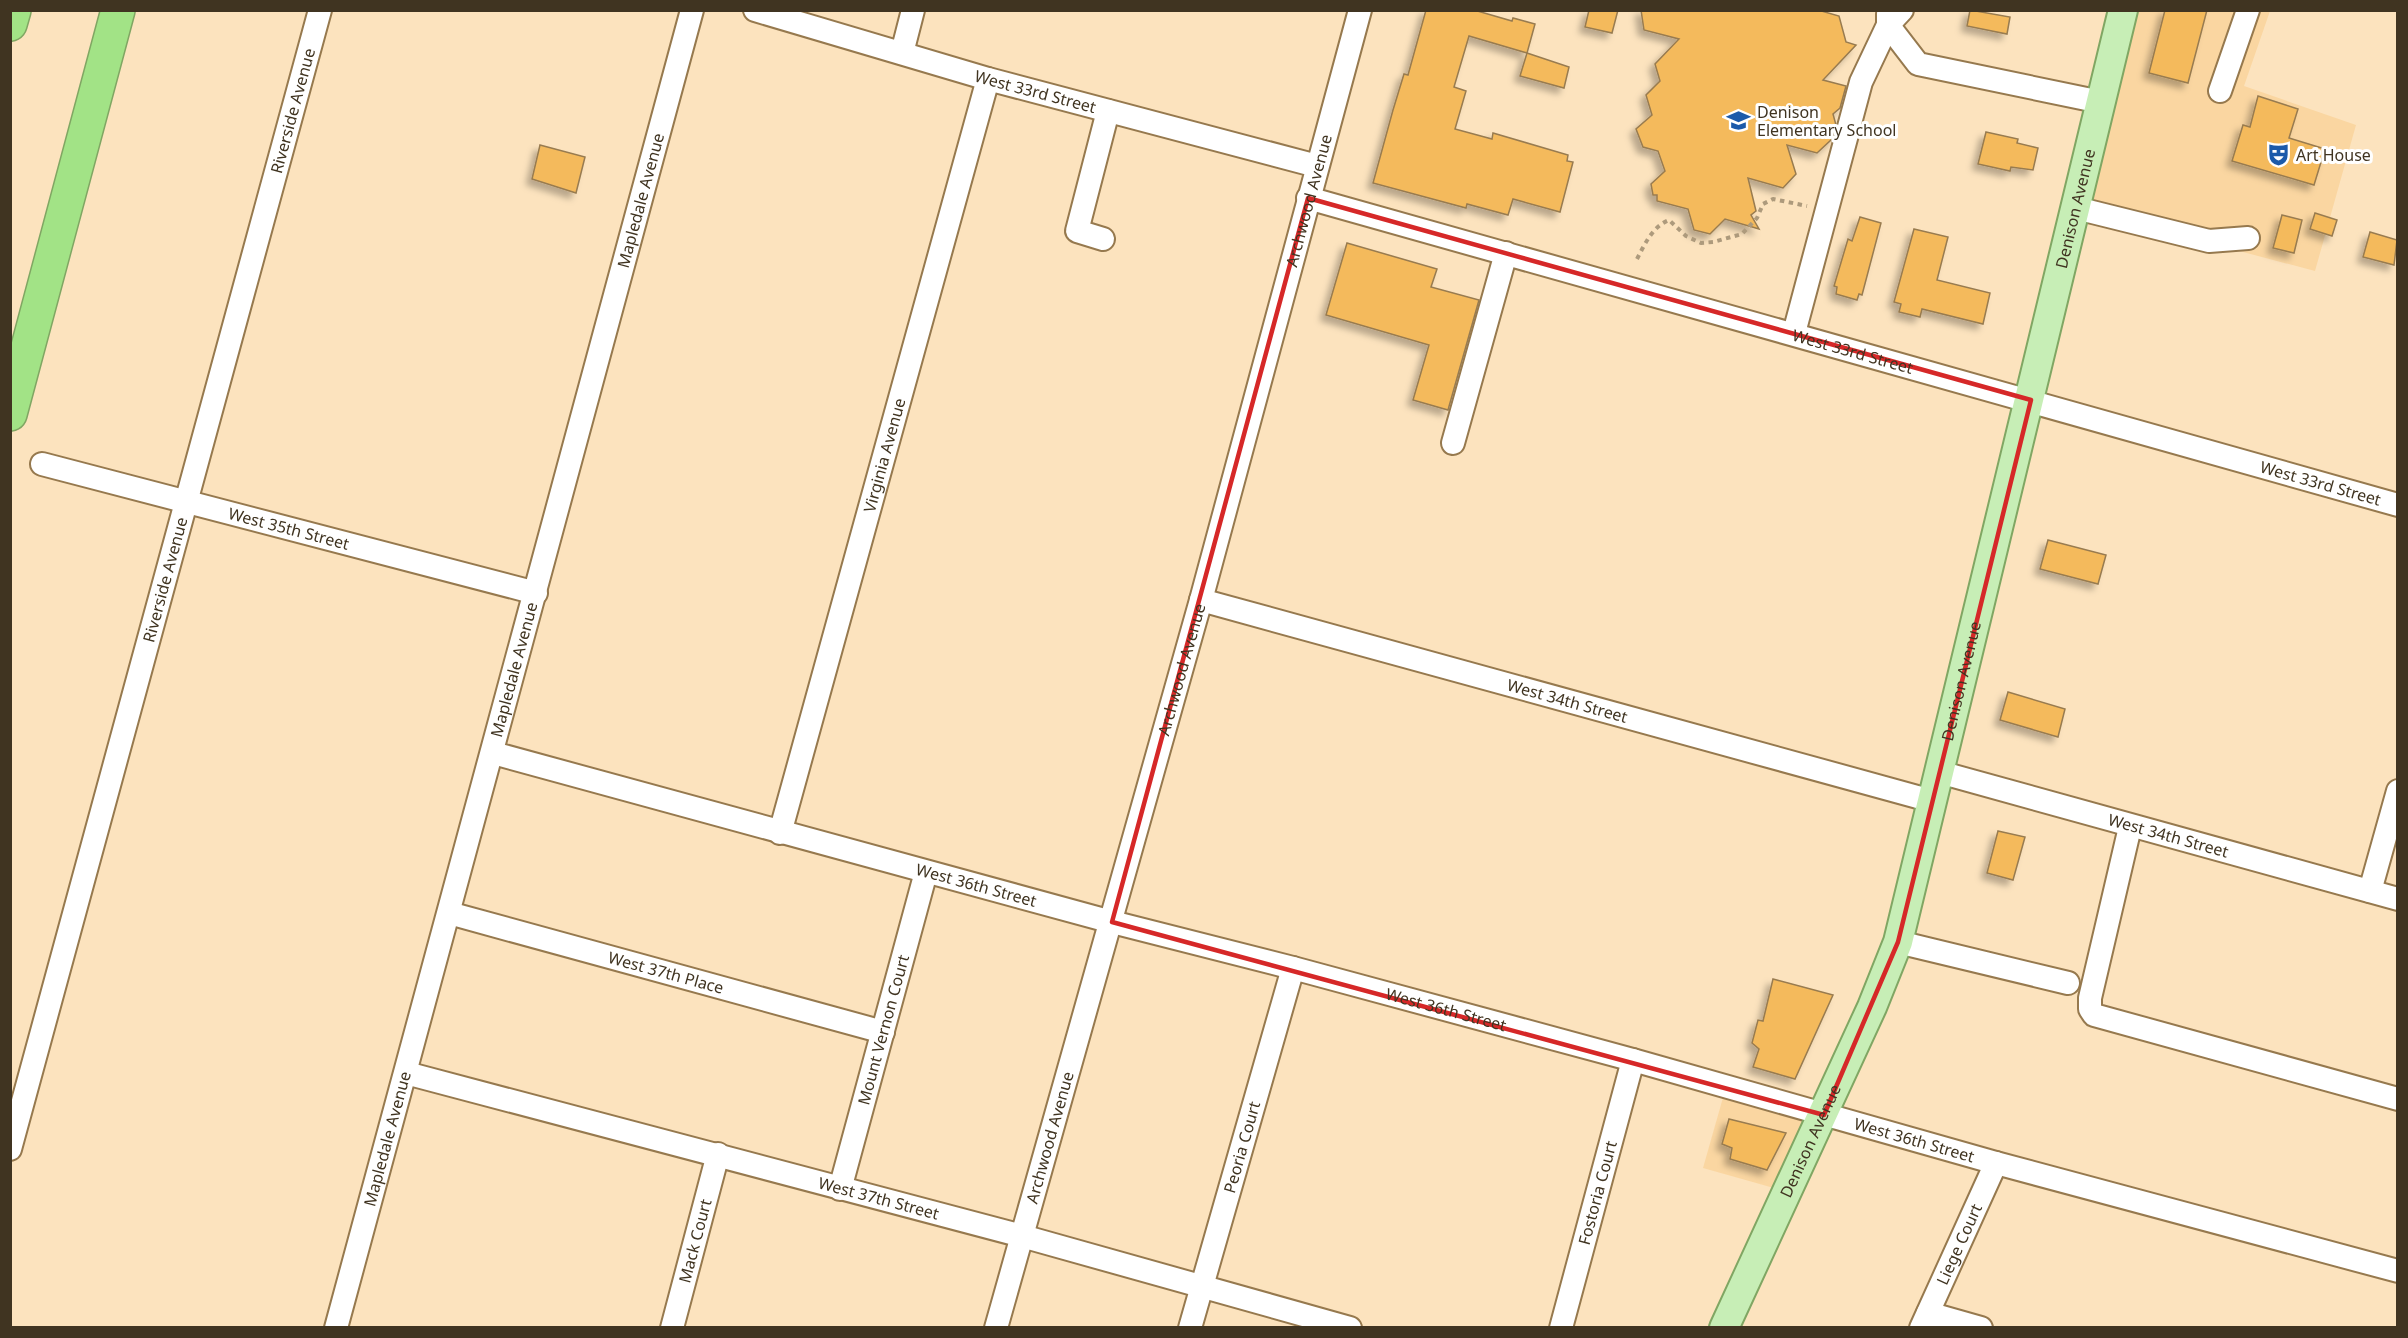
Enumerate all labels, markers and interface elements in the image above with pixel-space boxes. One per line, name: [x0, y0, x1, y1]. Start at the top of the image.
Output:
street label: Riverside Avenue: [265, 46, 320, 176]
street label: West 33rd Street: [972, 65, 1099, 118]
place label: Denison Elementary School: [1757, 101, 1896, 141]
school or university icon: Denison Elementary School: [1726, 108, 1752, 134]
street label: Mapledale Avenue: [612, 130, 669, 270]
street label: Archwood Avenue: [1280, 132, 1337, 269]
theatre icon: Art House: [2265, 142, 2291, 168]
place label: Art House: [2296, 144, 2371, 166]
street label: Denison Avenue: [2050, 146, 2100, 271]
street label: West 33rd Street: [1790, 324, 1916, 379]
street label: Virginia Avenue: [858, 396, 910, 515]
street label: West 33rd Street: [2258, 456, 2384, 511]
street label: West 35th Street: [226, 502, 352, 555]
street label: Riverside Avenue: [137, 515, 192, 645]
street label: Mapledale Avenue: [485, 600, 543, 740]
street label: Archwood Avenue: [1152, 601, 1210, 738]
street label: Denison Avenue: [1936, 619, 1986, 743]
street label: West 34th Street: [1505, 674, 1630, 728]
street label: West 34th Street: [2106, 808, 2231, 863]
street label: West 36th Street: [914, 858, 1039, 912]
street label: West 37th Place: [606, 946, 726, 999]
street label: Mount Vernon Court: [852, 952, 914, 1107]
street label: West 36th Street: [1383, 983, 1509, 1036]
street label: Mapledale Avenue: [358, 1069, 416, 1209]
street label: Archwood Avenue: [1021, 1069, 1079, 1206]
street label: Denison Avenue: [1775, 1081, 1846, 1201]
street label: Peoria Court: [1218, 1099, 1265, 1196]
street label: West 36th Street: [1852, 1112, 1977, 1167]
street label: Fostoria Court: [1573, 1138, 1622, 1247]
street label: West 37th Street: [816, 1172, 942, 1225]
street label: Mack Court: [673, 1196, 717, 1285]
street label: Liege Court: [1931, 1200, 1987, 1288]

